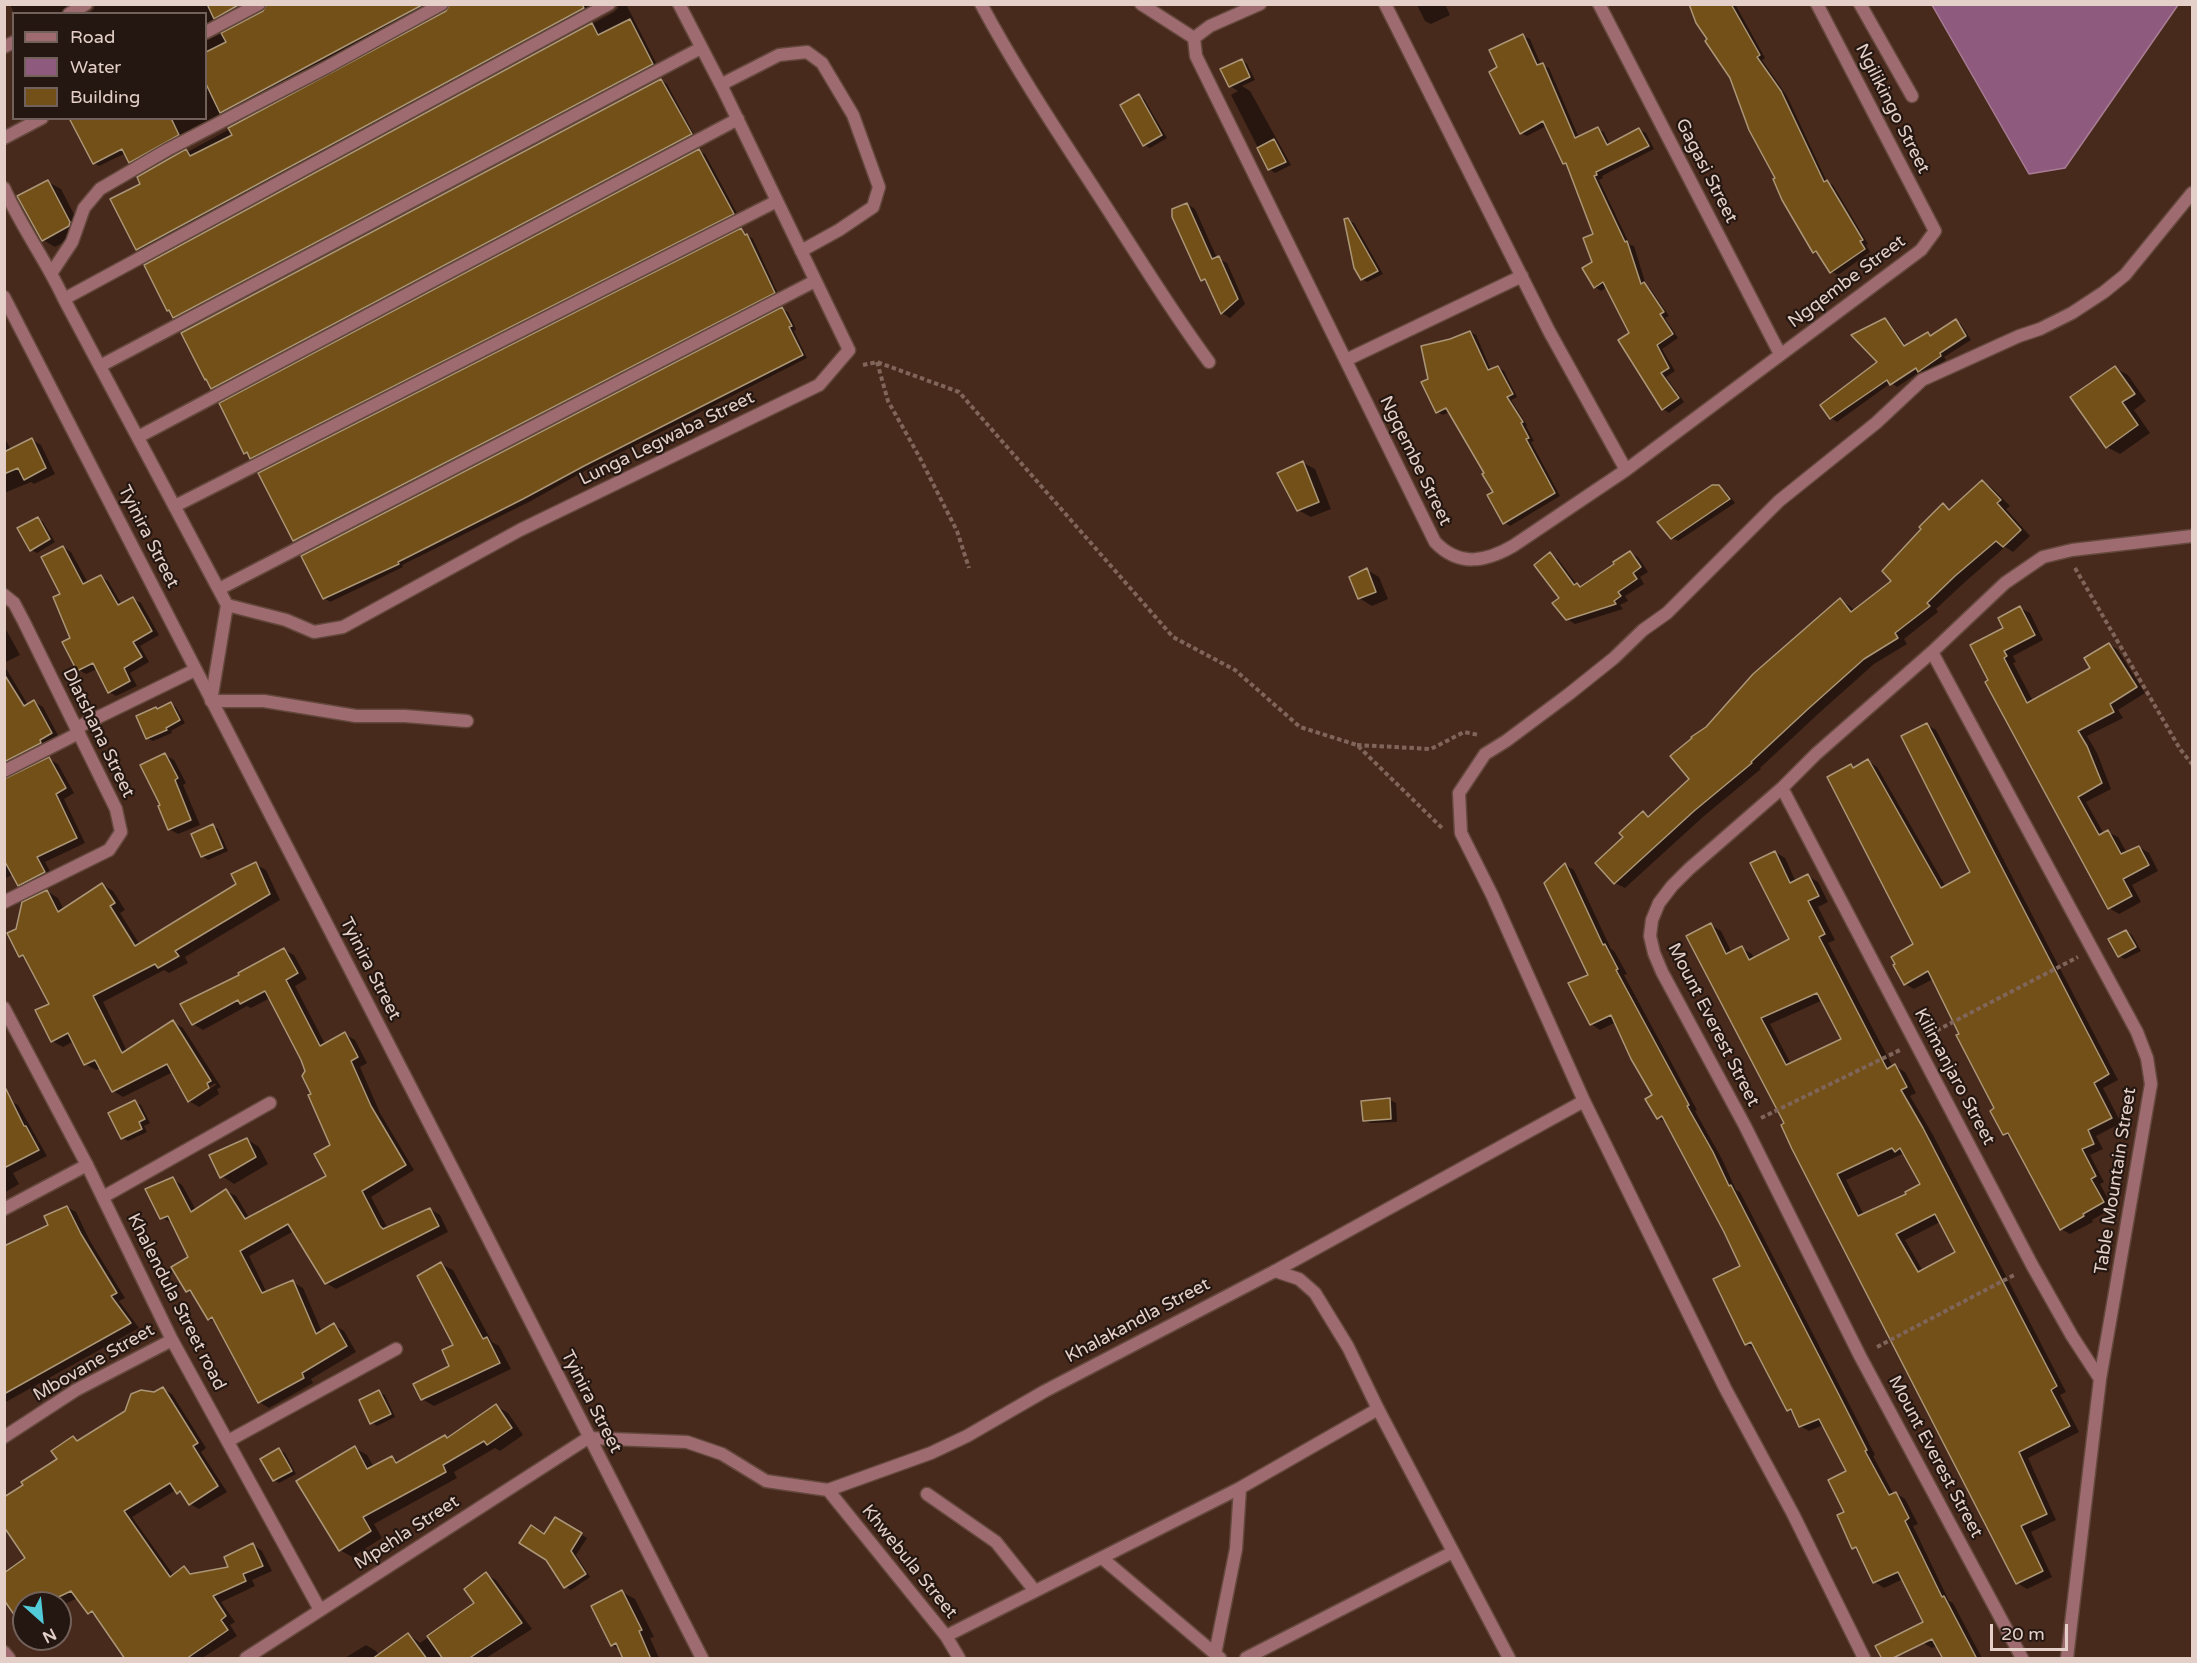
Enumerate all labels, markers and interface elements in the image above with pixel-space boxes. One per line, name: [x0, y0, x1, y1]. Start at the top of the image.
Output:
legend: [12, 12, 207, 120]
text: Road: [70, 26, 115, 48]
street label: Ngilikingo Street: [1850, 41, 1934, 177]
text: Water: [70, 56, 121, 78]
text: Building: [70, 86, 140, 108]
street label: Gagasi Street: [1670, 115, 1742, 227]
street label: Ngqembe Street: [1784, 231, 1910, 333]
street label: Lunga Legwaba Street: [576, 387, 758, 491]
street label: Ngqembe Street: [1374, 393, 1456, 529]
street label: Tyinira Street: [113, 482, 183, 592]
street label: Dlatshana Street: [57, 665, 139, 801]
street label: Tyinira Street: [335, 914, 405, 1024]
street label: Mount Everest Street: [1662, 940, 1764, 1110]
street label: Kilimanjaro Street: [1909, 1005, 1999, 1149]
street label: Table Mountain Street: [2091, 1086, 2141, 1276]
street label: Khalendula Street road: [122, 1210, 230, 1394]
street label: Khalakandla Street: [1062, 1274, 1214, 1368]
street label: Mbovane Street: [30, 1320, 158, 1406]
street label: Tyinira Street: [556, 1347, 626, 1457]
street label: Mount Everest Street: [1883, 1372, 1987, 1542]
street label: Mpehla Street: [351, 1491, 463, 1575]
street label: Khwebula Street: [856, 1501, 962, 1623]
north arrow: [12, 1591, 72, 1651]
scale bar: [1993, 1612, 2071, 1650]
text: N: [39, 1623, 60, 1647]
text: 20 m: [2001, 1623, 2045, 1645]

